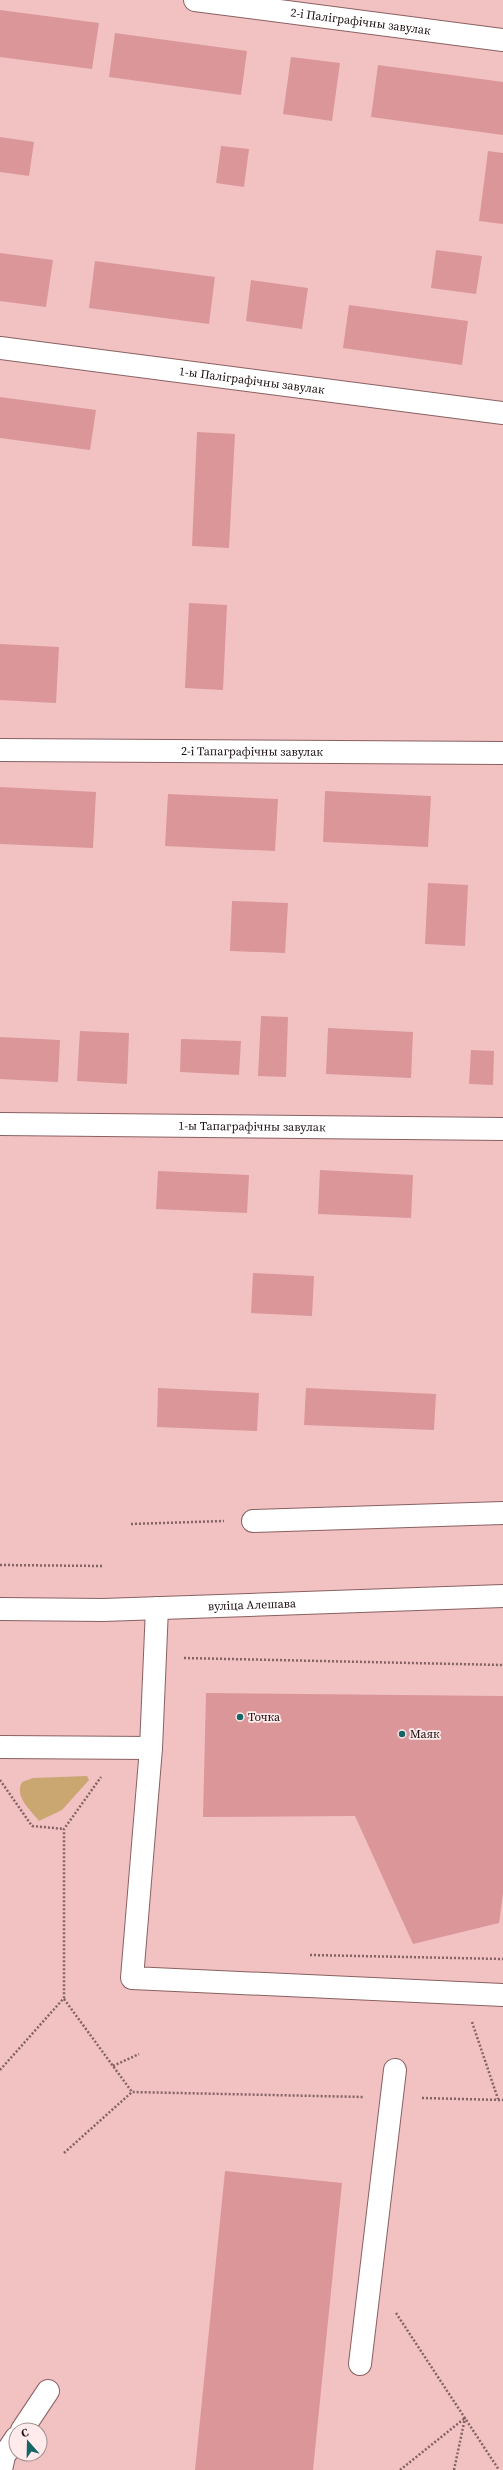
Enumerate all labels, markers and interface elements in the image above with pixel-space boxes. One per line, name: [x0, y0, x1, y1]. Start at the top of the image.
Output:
street label: 2-і Паліграфічны завулак: [290, 4, 432, 39]
street label: 1-ы Паліграфічны завулак: [178, 363, 326, 398]
street label: 2-і Тапаграфічны завулак: [181, 743, 323, 760]
street label: 1-ы Тапаграфічны завулак: [178, 1118, 326, 1135]
street label: вуліца Алешава: [208, 1595, 297, 1614]
place label: Точка: [248, 1709, 281, 1725]
marker: Точка: [235, 1712, 245, 1722]
place label: Маяк: [410, 1726, 440, 1742]
marker: Маяк: [397, 1729, 407, 1739]
north arrow: [8, 2422, 48, 2462]
text: С: [19, 2425, 31, 2441]

